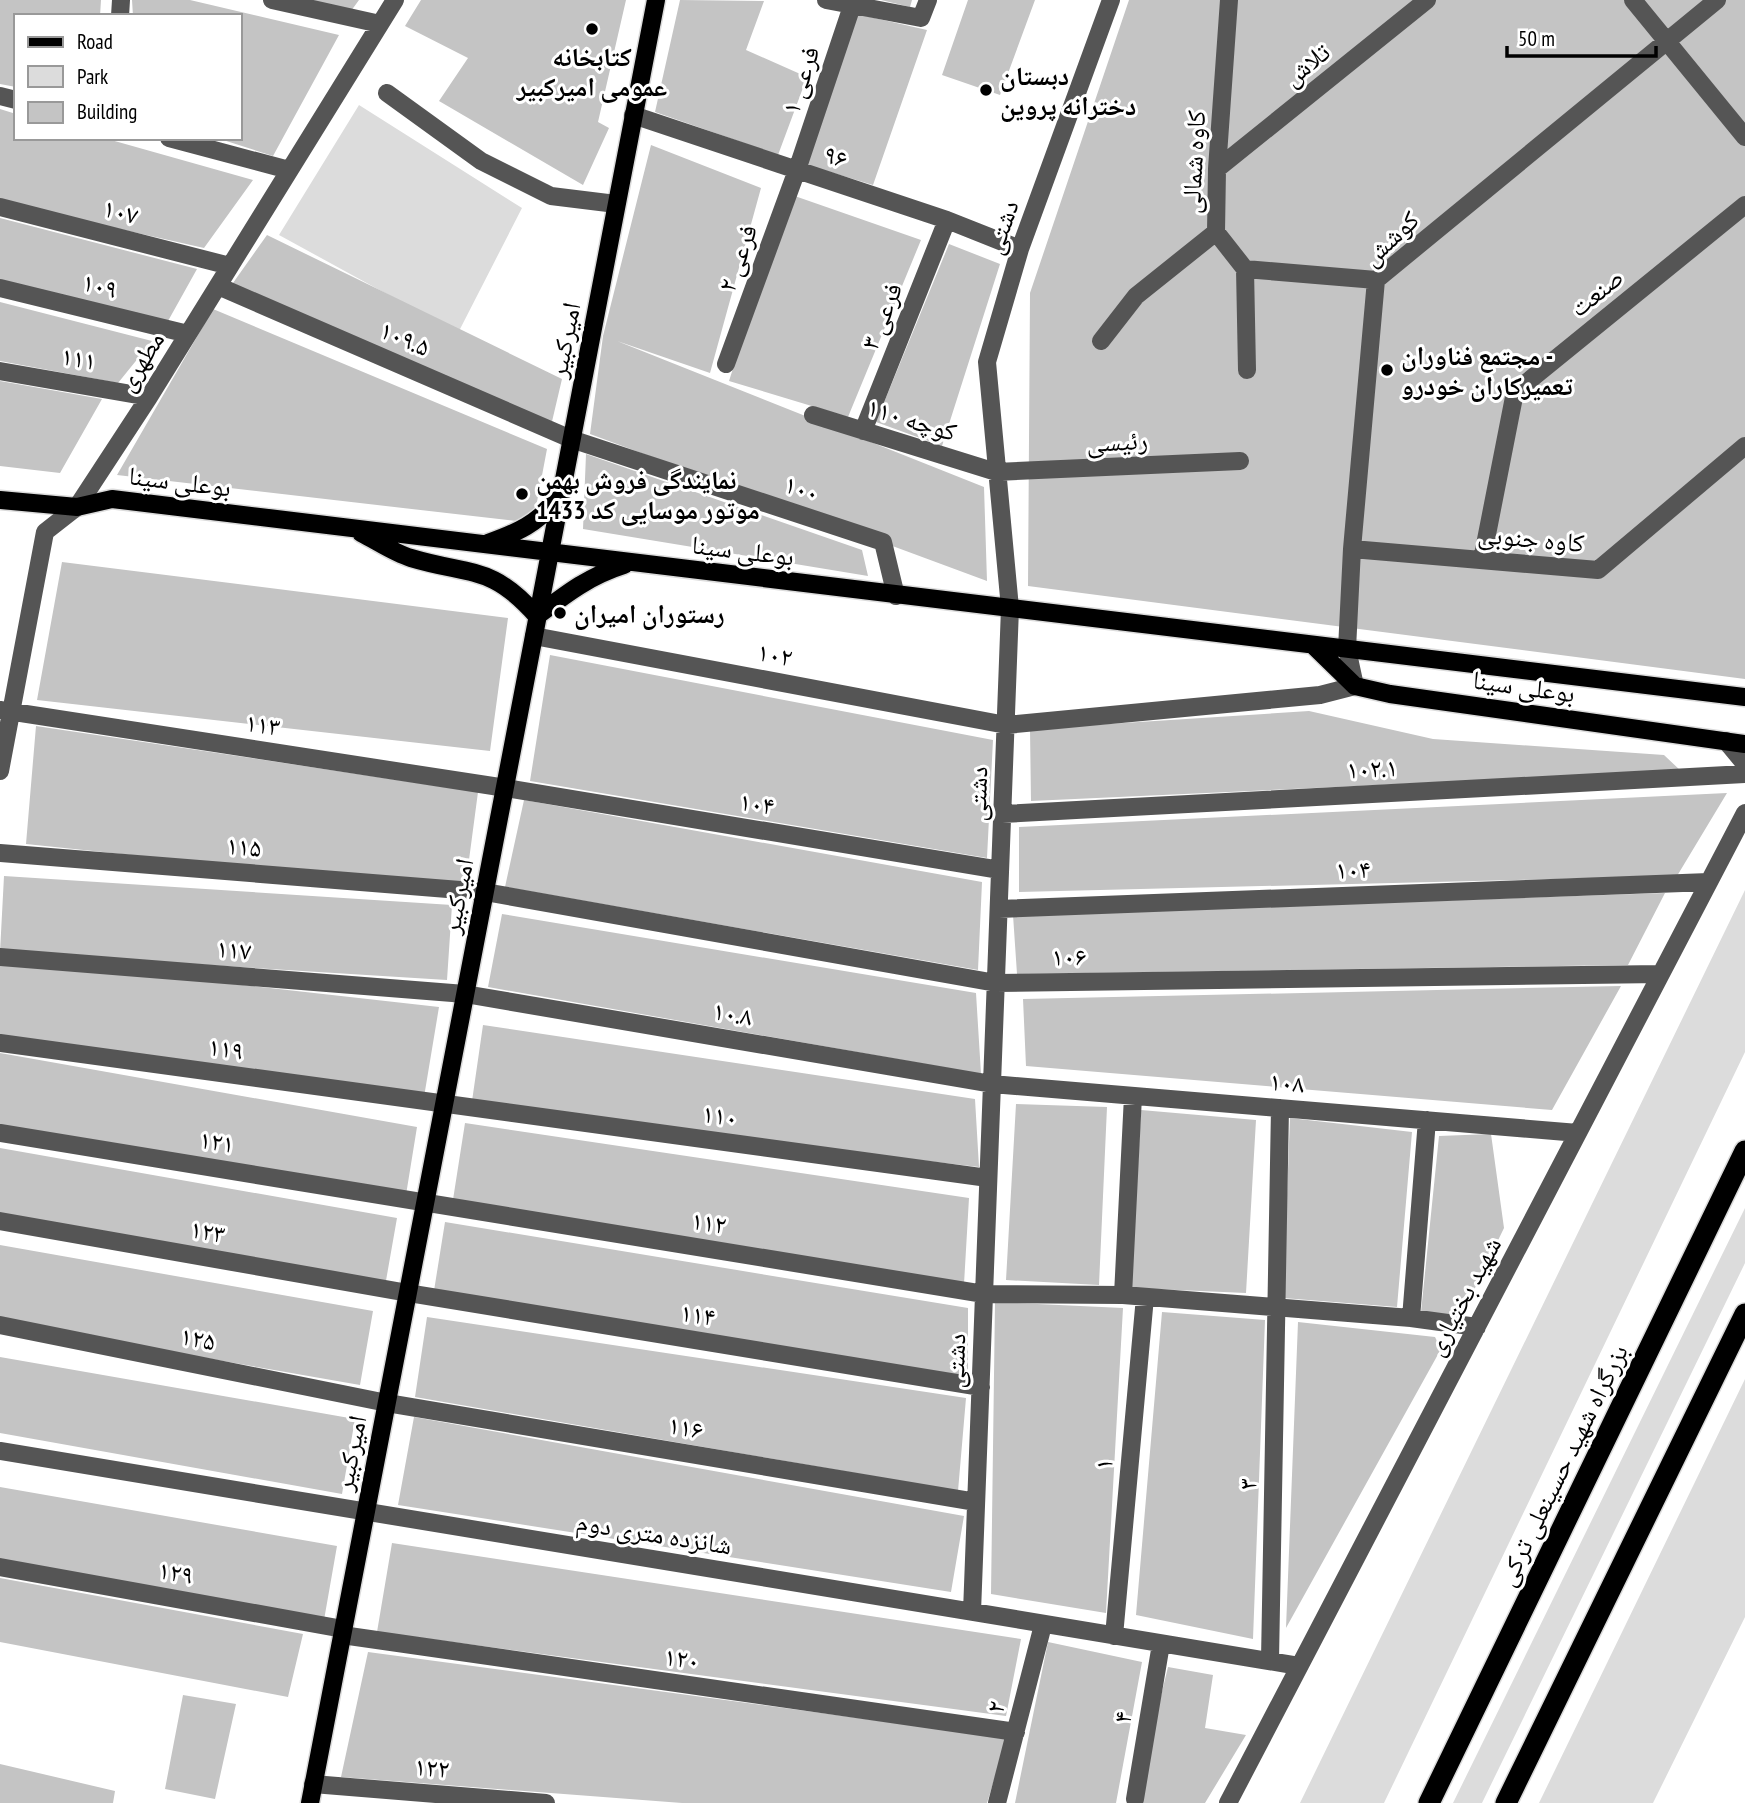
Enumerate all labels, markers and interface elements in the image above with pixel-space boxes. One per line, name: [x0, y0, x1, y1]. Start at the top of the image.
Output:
legend: [14, 14, 242, 140]
scale bar: [1507, 14, 1656, 58]
marker: کتابخانه عمومی امیرکبیر: [584, 21, 600, 37]
text: 50 m: [1518, 25, 1555, 52]
text: Road: [77, 28, 113, 55]
street label: تلاش: [1276, 35, 1337, 93]
place label: کتابخانه عمومی امیرکبیر: [516, 40, 667, 103]
street label: فرعی ۱: [774, 42, 826, 118]
place label: دبستان دخترانه پروین: [1000, 59, 1136, 122]
text: Park: [77, 63, 108, 90]
marker: دبستان دخترانه پروین: [978, 82, 994, 98]
text: Building: [77, 98, 137, 125]
street label: کاوه شمالی: [1174, 109, 1212, 215]
street label: ۹۶: [820, 137, 852, 175]
street label: ۱۰۷: [100, 191, 142, 232]
street label: دشتی: [976, 196, 1026, 258]
street label: کوشش: [1354, 203, 1426, 273]
street label: فرعی ۲: [710, 220, 764, 296]
street label: صنعت: [1562, 260, 1630, 324]
street label: ۱۰۹: [79, 265, 121, 305]
street label: فرعی ۳: [853, 278, 909, 354]
street label: امیرکبیر: [540, 299, 587, 382]
street label: ۱۰۹.۵: [375, 313, 435, 363]
street label: مطهری: [109, 325, 171, 397]
street label: ۱۱۱: [59, 339, 99, 377]
place label: مجتمع فناوران - تعمیرکاران خودرو: [1401, 339, 1573, 402]
marker: مجتمع فناوران - تعمیرکاران خودرو: [1379, 362, 1395, 378]
street label: کوچه ۱۱۰: [863, 390, 961, 448]
street label: رئیسی: [1085, 423, 1149, 459]
street label: بوعلی سینا: [127, 458, 233, 504]
place label: نمایندگی فروش بهمن موتور موسایی کد 1433: [536, 463, 760, 526]
street label: ۱۰۰: [780, 467, 824, 509]
marker: نمایندگی فروش بهمن موتور موسایی کد 1433: [514, 486, 530, 502]
street label: کاوه جنوبی: [1476, 517, 1586, 559]
street label: بوعلی سینا: [690, 527, 796, 573]
place label: رستوران امیران: [574, 597, 725, 630]
marker: رستوران امیران: [552, 605, 568, 621]
street label: ۱۰۲: [755, 634, 795, 674]
street label: بوعلی سینا: [1471, 663, 1577, 709]
street label: ۱۱۳: [243, 705, 283, 743]
street label: ۱۰۲.۱: [1346, 750, 1398, 786]
street label: دشتی: [960, 766, 994, 822]
street label: ۱۰۴: [737, 784, 777, 822]
street label: ۱۱۵: [225, 828, 263, 864]
street label: ۱۰۴: [1335, 852, 1371, 886]
street label: امیرکبیر: [433, 855, 480, 938]
street label: ۱۱۷: [215, 931, 253, 967]
street label: ۱۰۶: [1051, 939, 1087, 973]
street label: ۱۰.۸: [711, 993, 756, 1033]
street label: ۱۱۹: [206, 1029, 246, 1067]
street label: ۱۰۸: [1268, 1064, 1306, 1100]
street label: ۱۱۰: [700, 1096, 740, 1134]
street label: ۱۲۱: [197, 1122, 237, 1160]
street label: ۱۱۲: [689, 1203, 729, 1241]
street label: ۱۲۳: [188, 1212, 228, 1250]
street label: شهید بختیاری: [1418, 1231, 1508, 1361]
street label: ۱۱۴: [678, 1295, 718, 1333]
street label: ۱۲۵: [178, 1318, 218, 1358]
street label: دشتی: [938, 1333, 972, 1389]
street label: بزرگراه شهید حسینعلی ترکی: [1489, 1339, 1635, 1591]
street label: ۱۱۶: [666, 1408, 706, 1446]
street label: امیرکبیر: [326, 1412, 373, 1495]
street label: ۱: [1086, 1457, 1120, 1471]
street label: ۳: [1230, 1478, 1264, 1490]
street label: شانزده متری دوم: [573, 1504, 734, 1564]
street label: ۱۲۹: [156, 1553, 196, 1591]
street label: ۱۲۰: [662, 1639, 702, 1677]
street label: ۲: [978, 1697, 1012, 1717]
street label: ۴: [1105, 1708, 1139, 1726]
street label: ۱۲۲: [413, 1749, 451, 1785]

